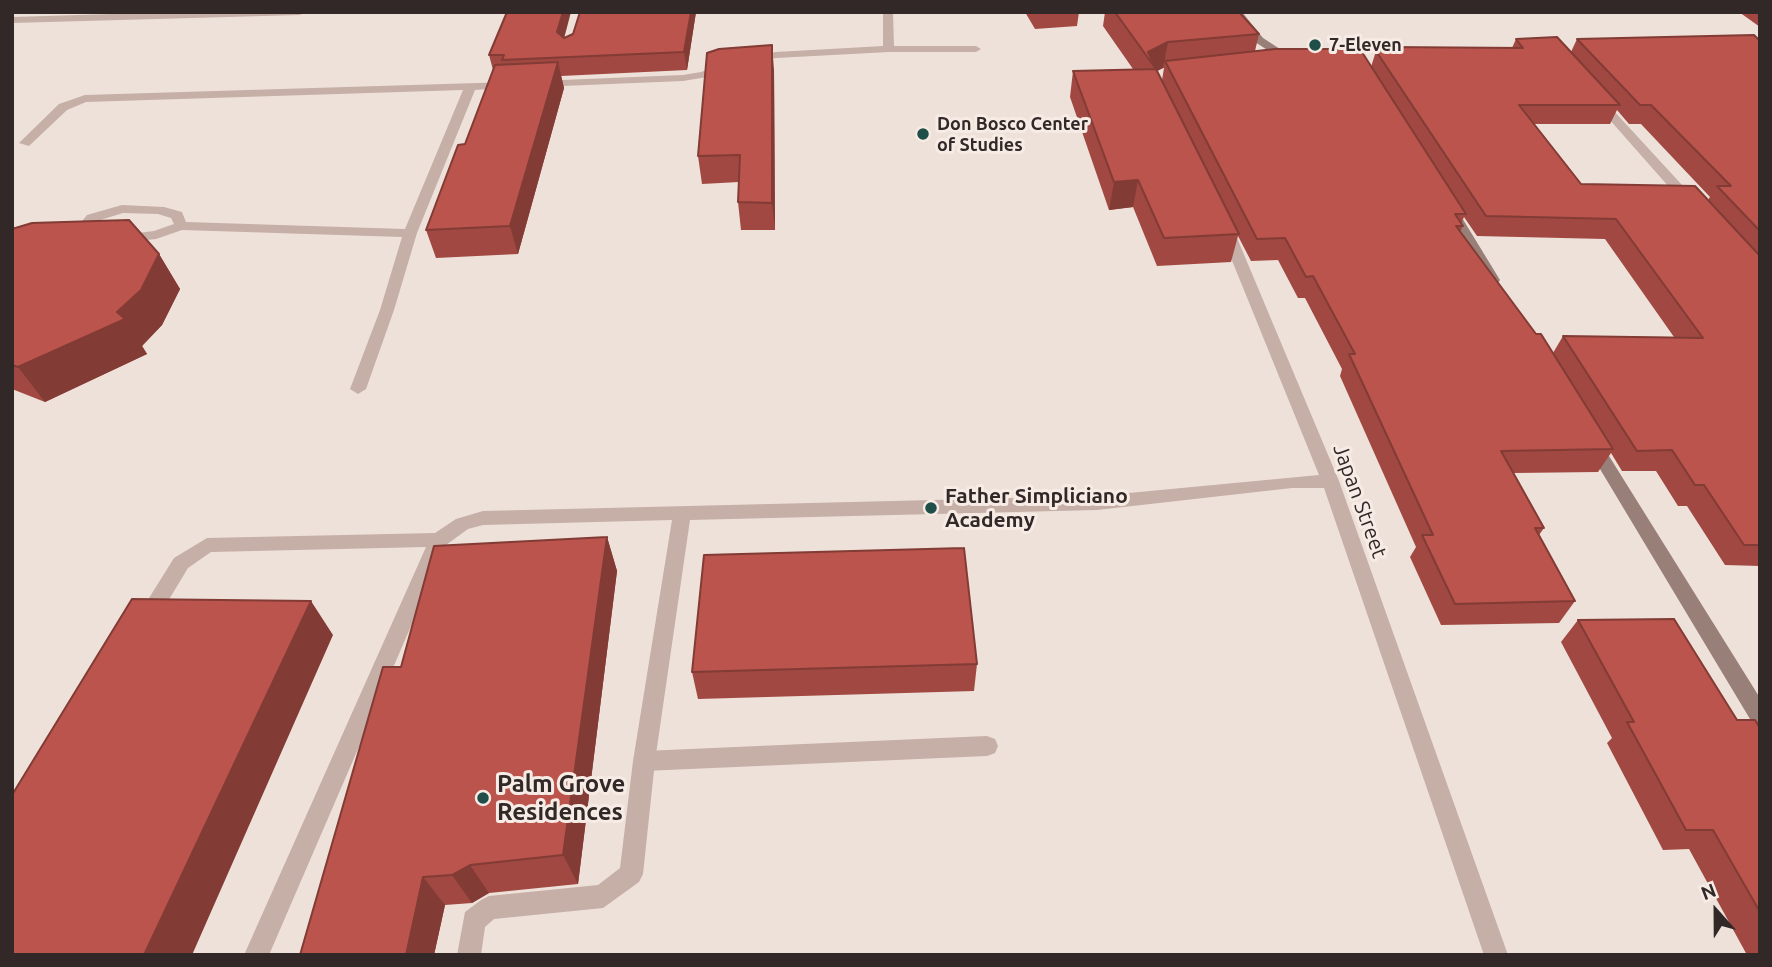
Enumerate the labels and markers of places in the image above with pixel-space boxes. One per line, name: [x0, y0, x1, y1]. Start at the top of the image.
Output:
place label: 7-Eleven: [1329, 34, 1402, 56]
marker: 7-Eleven: [1307, 37, 1323, 53]
place label: Don Bosco Center of Studies: [937, 113, 1088, 156]
marker: Don Bosco Center of Studies: [915, 126, 931, 142]
place label: Father Simpliciano Academy: [945, 483, 1128, 533]
marker: Father Simpliciano Academy: [923, 500, 939, 516]
place label: Palm Grove Residences: [497, 770, 625, 826]
marker: Palm Grove Residences: [475, 790, 491, 806]

